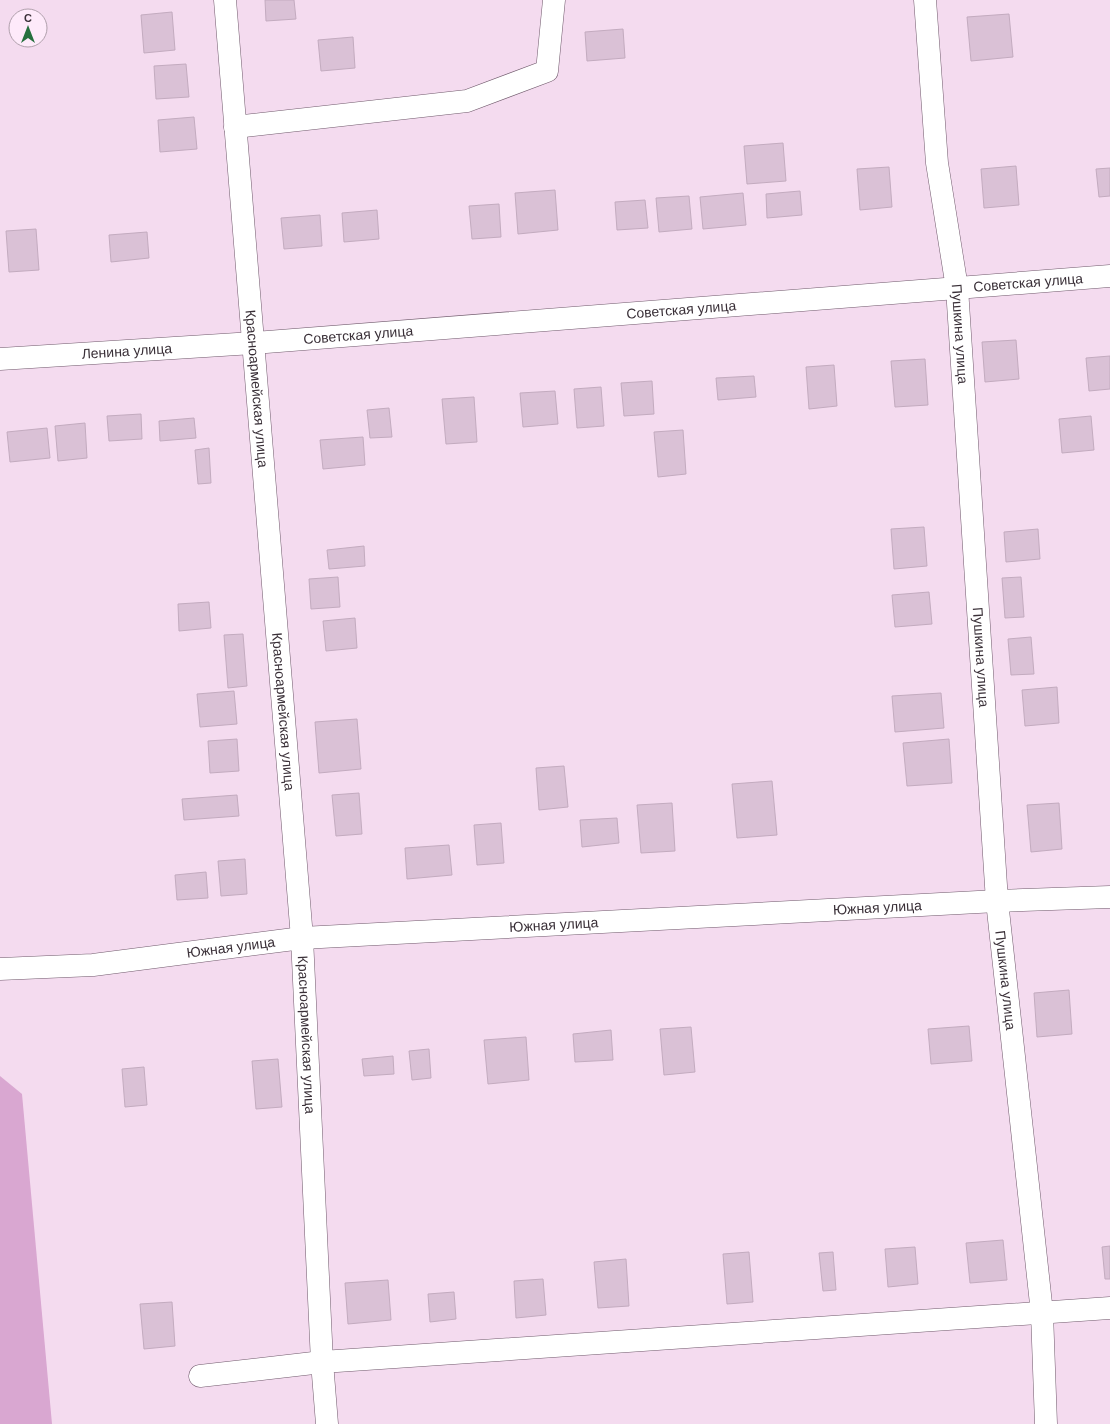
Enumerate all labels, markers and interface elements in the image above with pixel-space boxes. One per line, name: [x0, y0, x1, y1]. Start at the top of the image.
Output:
north arrow: [8, 8, 48, 48]
text: С: [24, 12, 32, 24]
street label: Советская улица: [973, 270, 1084, 295]
street label: Пушкина улица: [949, 283, 971, 385]
street label: Советская улица: [626, 297, 737, 322]
street label: Красноармейская улица: [242, 309, 271, 468]
street label: Советская улица: [303, 322, 414, 347]
street label: Ленина улица: [81, 340, 173, 362]
street label: Пушкина улица: [970, 607, 992, 708]
street label: Красноармейская улица: [269, 632, 298, 791]
street label: Южная улица: [832, 897, 922, 918]
street label: Южная улица: [509, 914, 599, 935]
street label: Пушкина улица: [992, 930, 1019, 1031]
street label: Южная улица: [186, 934, 276, 961]
street label: Красноармейская улица: [295, 955, 318, 1114]

